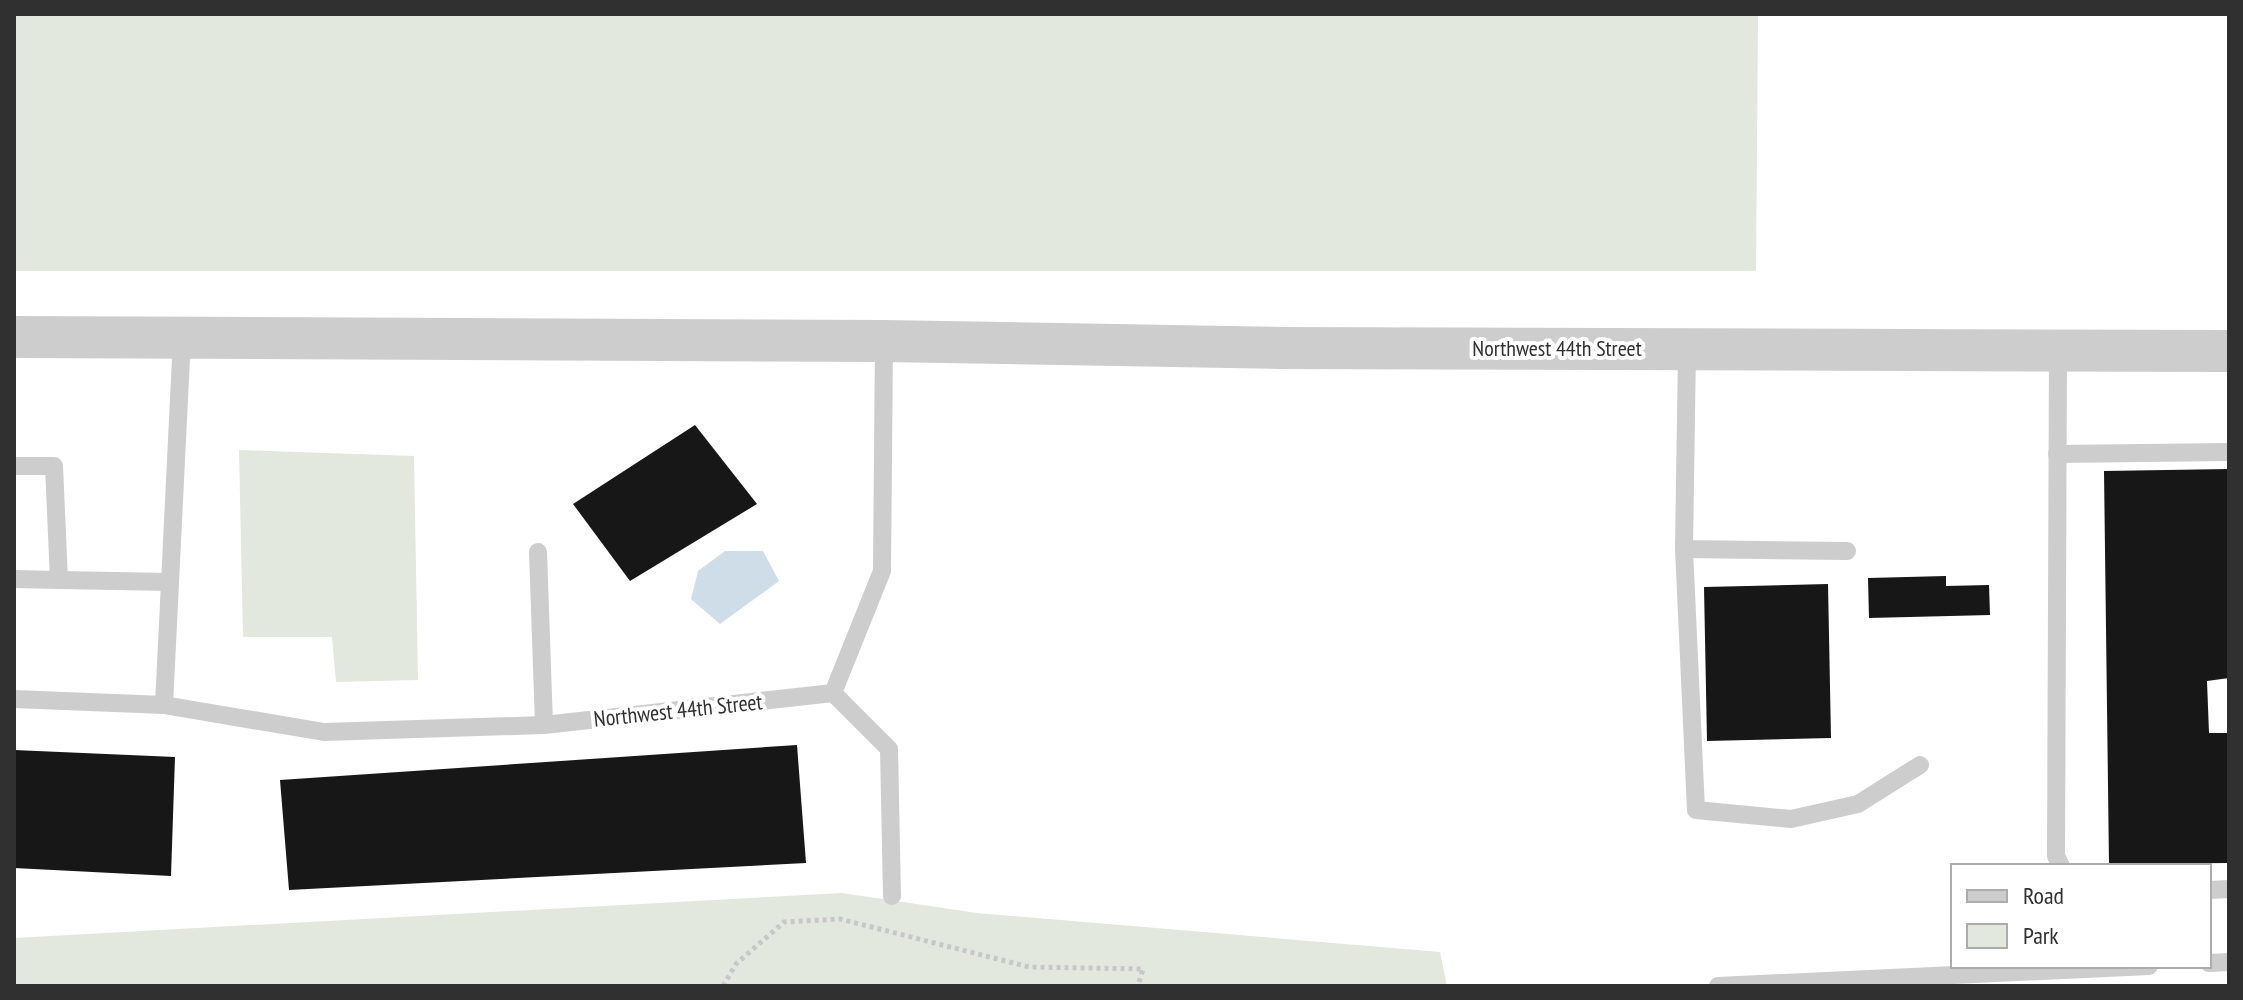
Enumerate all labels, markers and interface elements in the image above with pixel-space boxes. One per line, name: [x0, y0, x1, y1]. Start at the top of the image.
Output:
street label: Northwest 44th Street: [1472, 334, 1642, 362]
street label: Northwest 44th Street: [592, 687, 764, 733]
legend: [1951, 864, 2211, 968]
text: Road: [2023, 880, 2064, 911]
text: Park: [2023, 920, 2059, 951]

